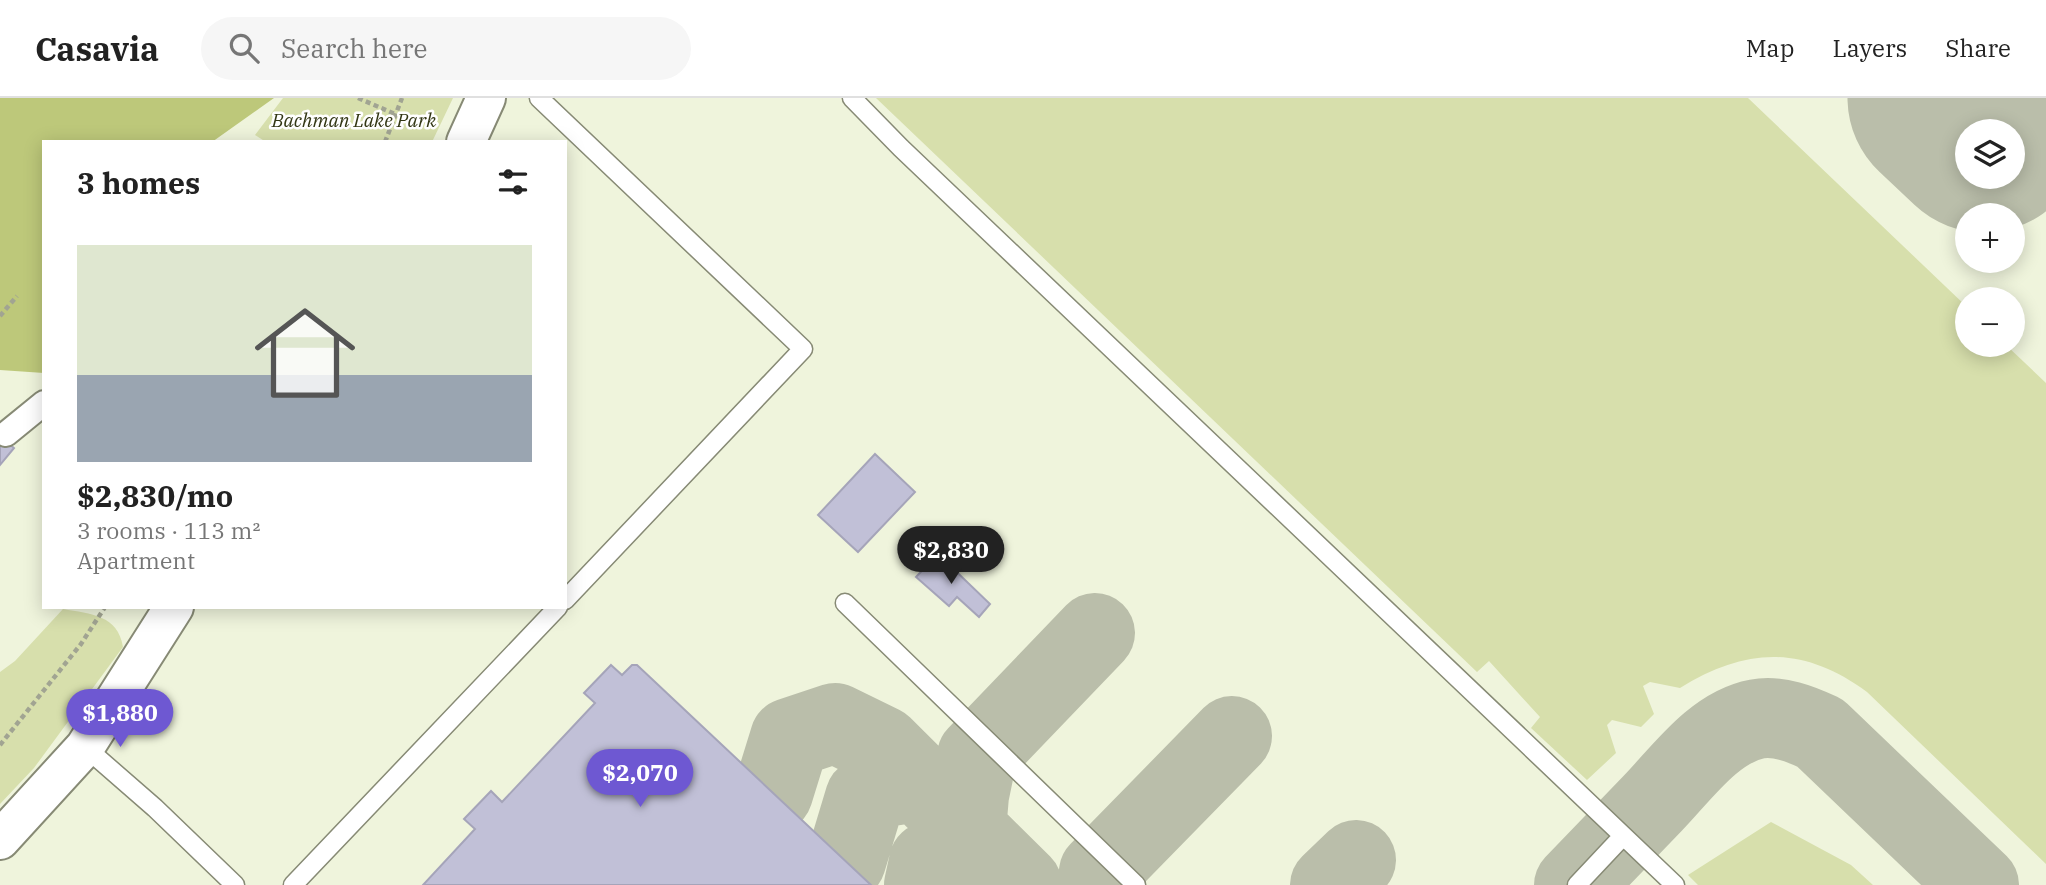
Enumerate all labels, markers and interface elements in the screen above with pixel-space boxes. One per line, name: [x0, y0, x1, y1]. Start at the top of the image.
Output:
search box: [201, 17, 691, 80]
text: Casavia: [35, 27, 159, 70]
icon: search: [225, 29, 263, 67]
text: Search here: [281, 31, 427, 65]
text: Map: [1746, 32, 1794, 64]
text: Layers: [1832, 32, 1907, 64]
text: Share: [1945, 32, 2011, 64]
park label: Bachman Lake Park: [271, 108, 437, 132]
map controls: [1955, 119, 2025, 357]
button: layers: [1955, 119, 2025, 189]
text: 3 homes: [77, 163, 200, 202]
icon: filters: [494, 163, 532, 201]
button: +: [1955, 203, 2025, 273]
button: −: [1955, 287, 2025, 357]
icon: home: [242, 290, 368, 416]
text: $2,830/mo: [77, 476, 233, 515]
text: 3 rooms · 113 m²: [77, 515, 260, 545]
pin: $2,830: [894, 526, 1008, 586]
text: $2,830: [913, 534, 989, 564]
text: Apartment: [77, 545, 195, 575]
pin: $1,880: [63, 690, 177, 749]
text: $1,880: [82, 697, 158, 727]
pin: $2,070: [583, 750, 697, 809]
text: $2,070: [602, 757, 678, 787]

